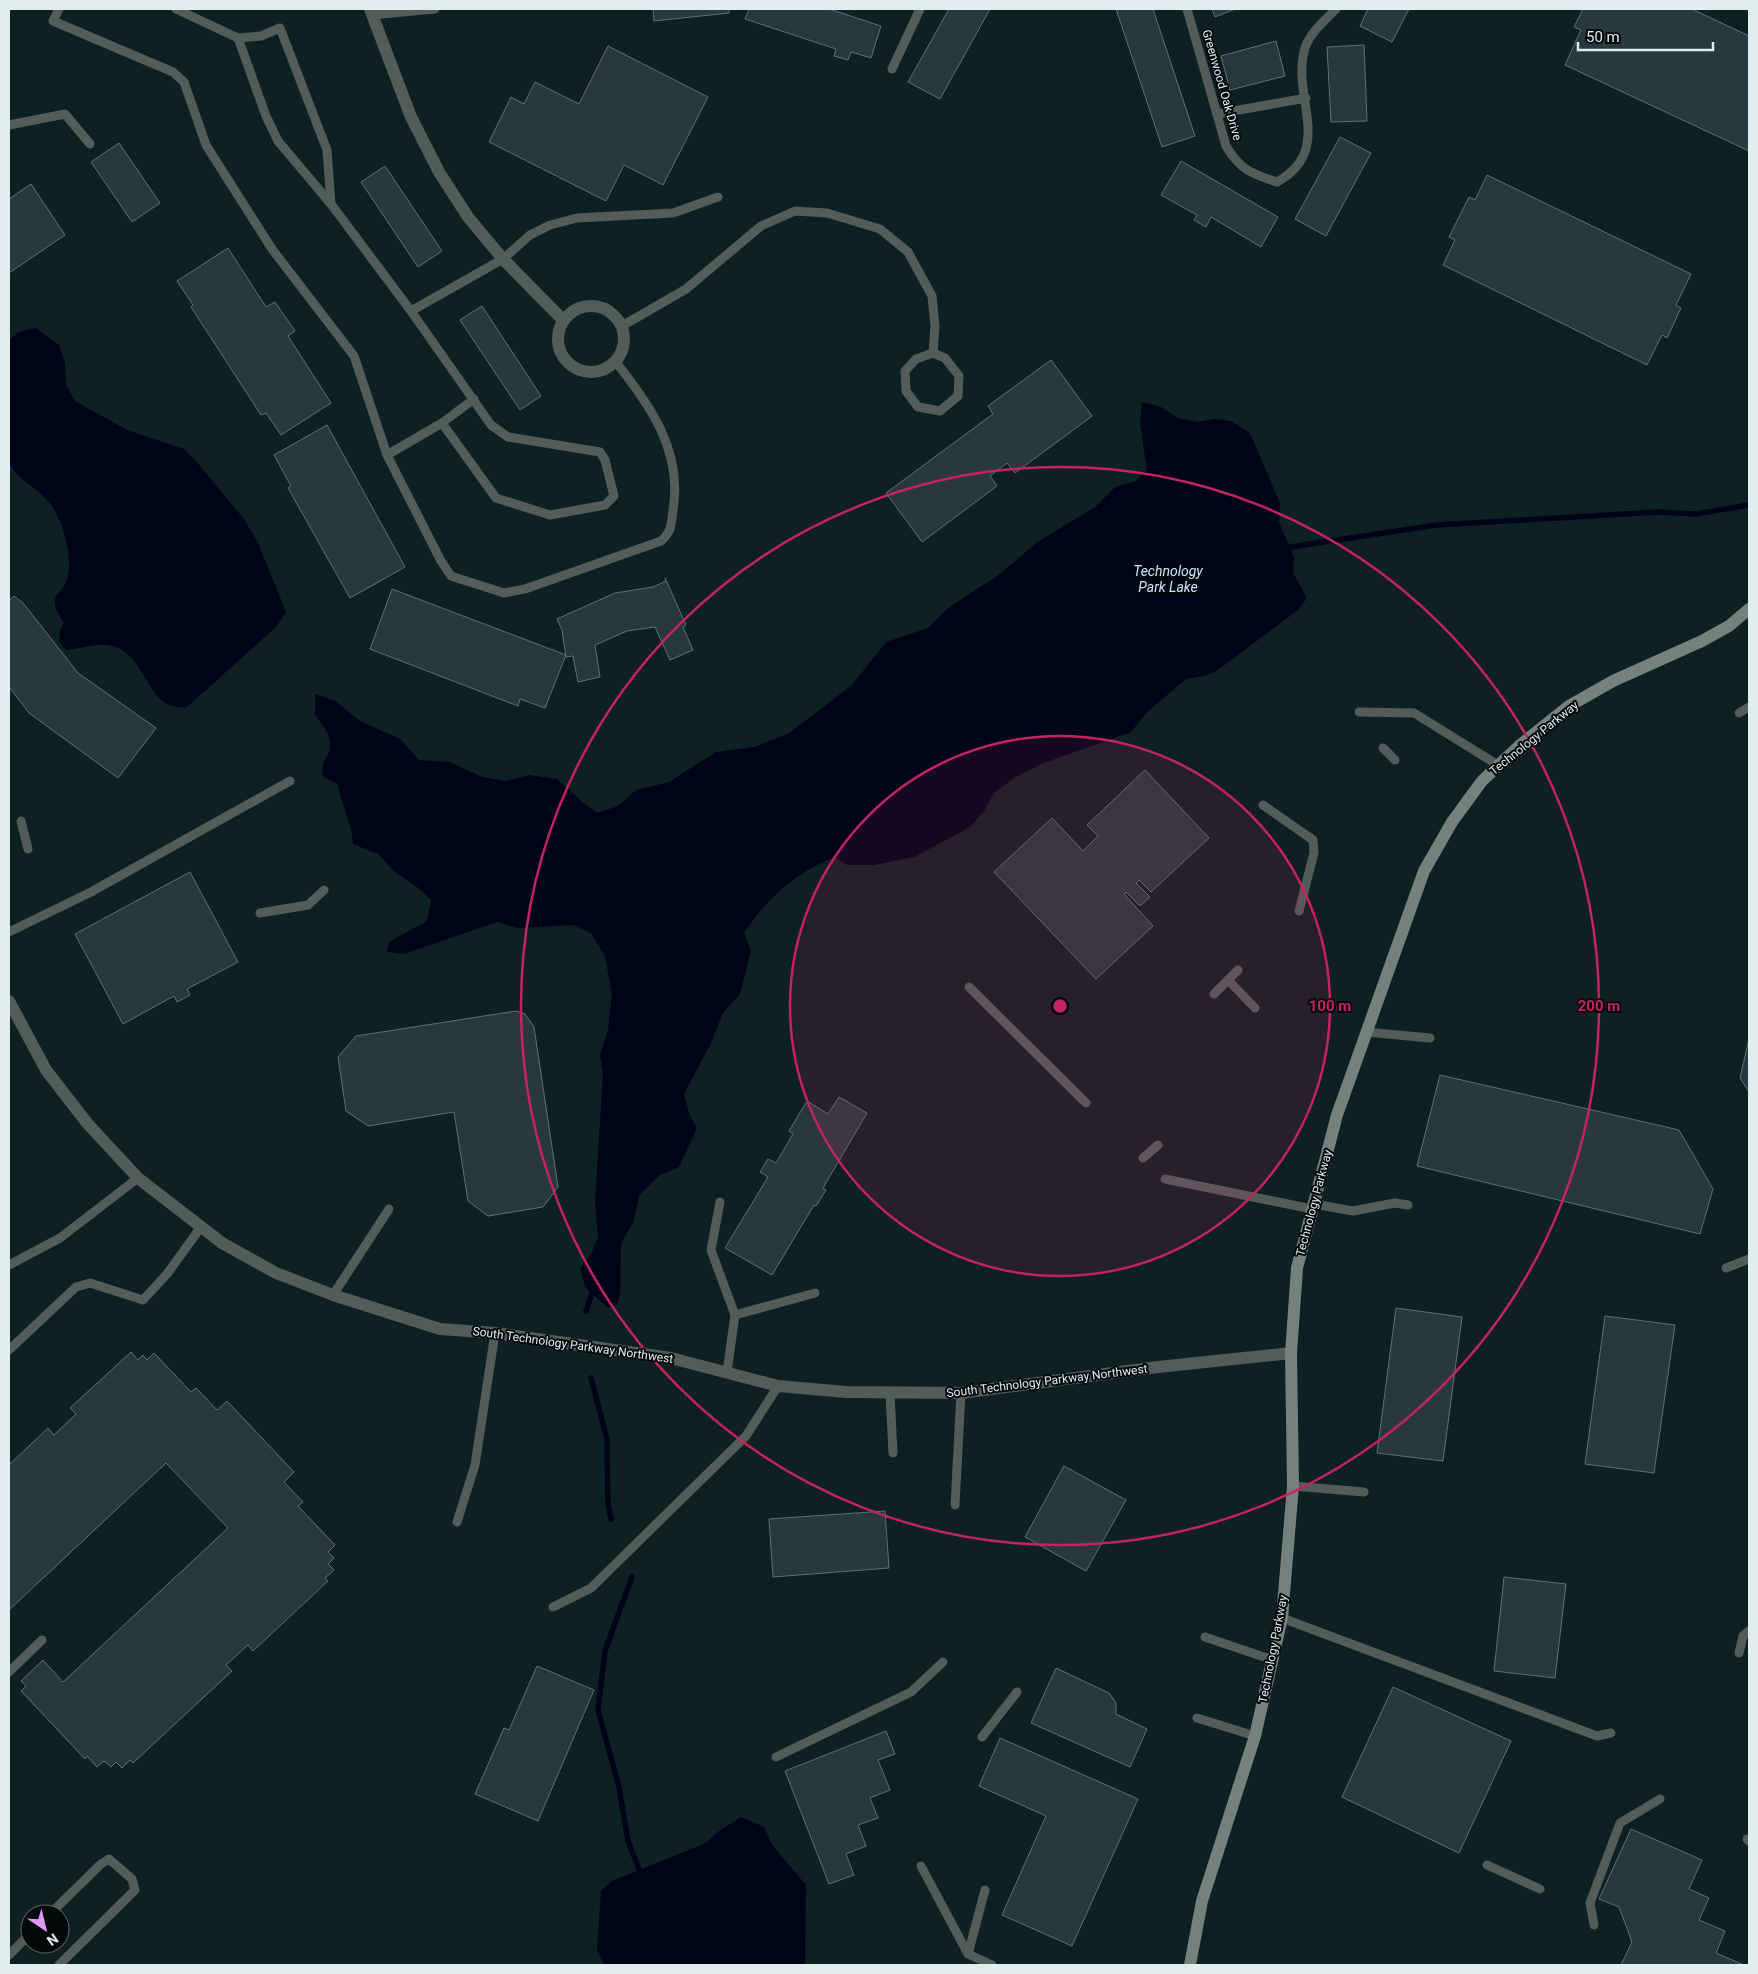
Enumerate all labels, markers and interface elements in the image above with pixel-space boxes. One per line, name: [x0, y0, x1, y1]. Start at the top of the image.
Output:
scale bar: [1578, 20, 1713, 52]
street label: Greenwood Oak Drive: [1199, 28, 1245, 142]
text: 50 m: [1586, 28, 1620, 46]
water label: Technology Park Lake: [1133, 563, 1203, 595]
street label: Technology Parkway: [1487, 698, 1581, 778]
centre of rings: [1051, 997, 1069, 1015]
text: 100 m: [1309, 997, 1351, 1015]
text: 200 m: [1578, 997, 1620, 1015]
street label: Technology Parkway: [1293, 1148, 1335, 1258]
street label: South Technology Parkway Northwest: [472, 1324, 674, 1366]
street label: South Technology Parkway Northwest: [946, 1362, 1148, 1400]
street label: Technology Parkway: [1256, 1593, 1290, 1704]
north arrow: [20, 1904, 70, 1954]
text: N: [44, 1930, 61, 1949]

